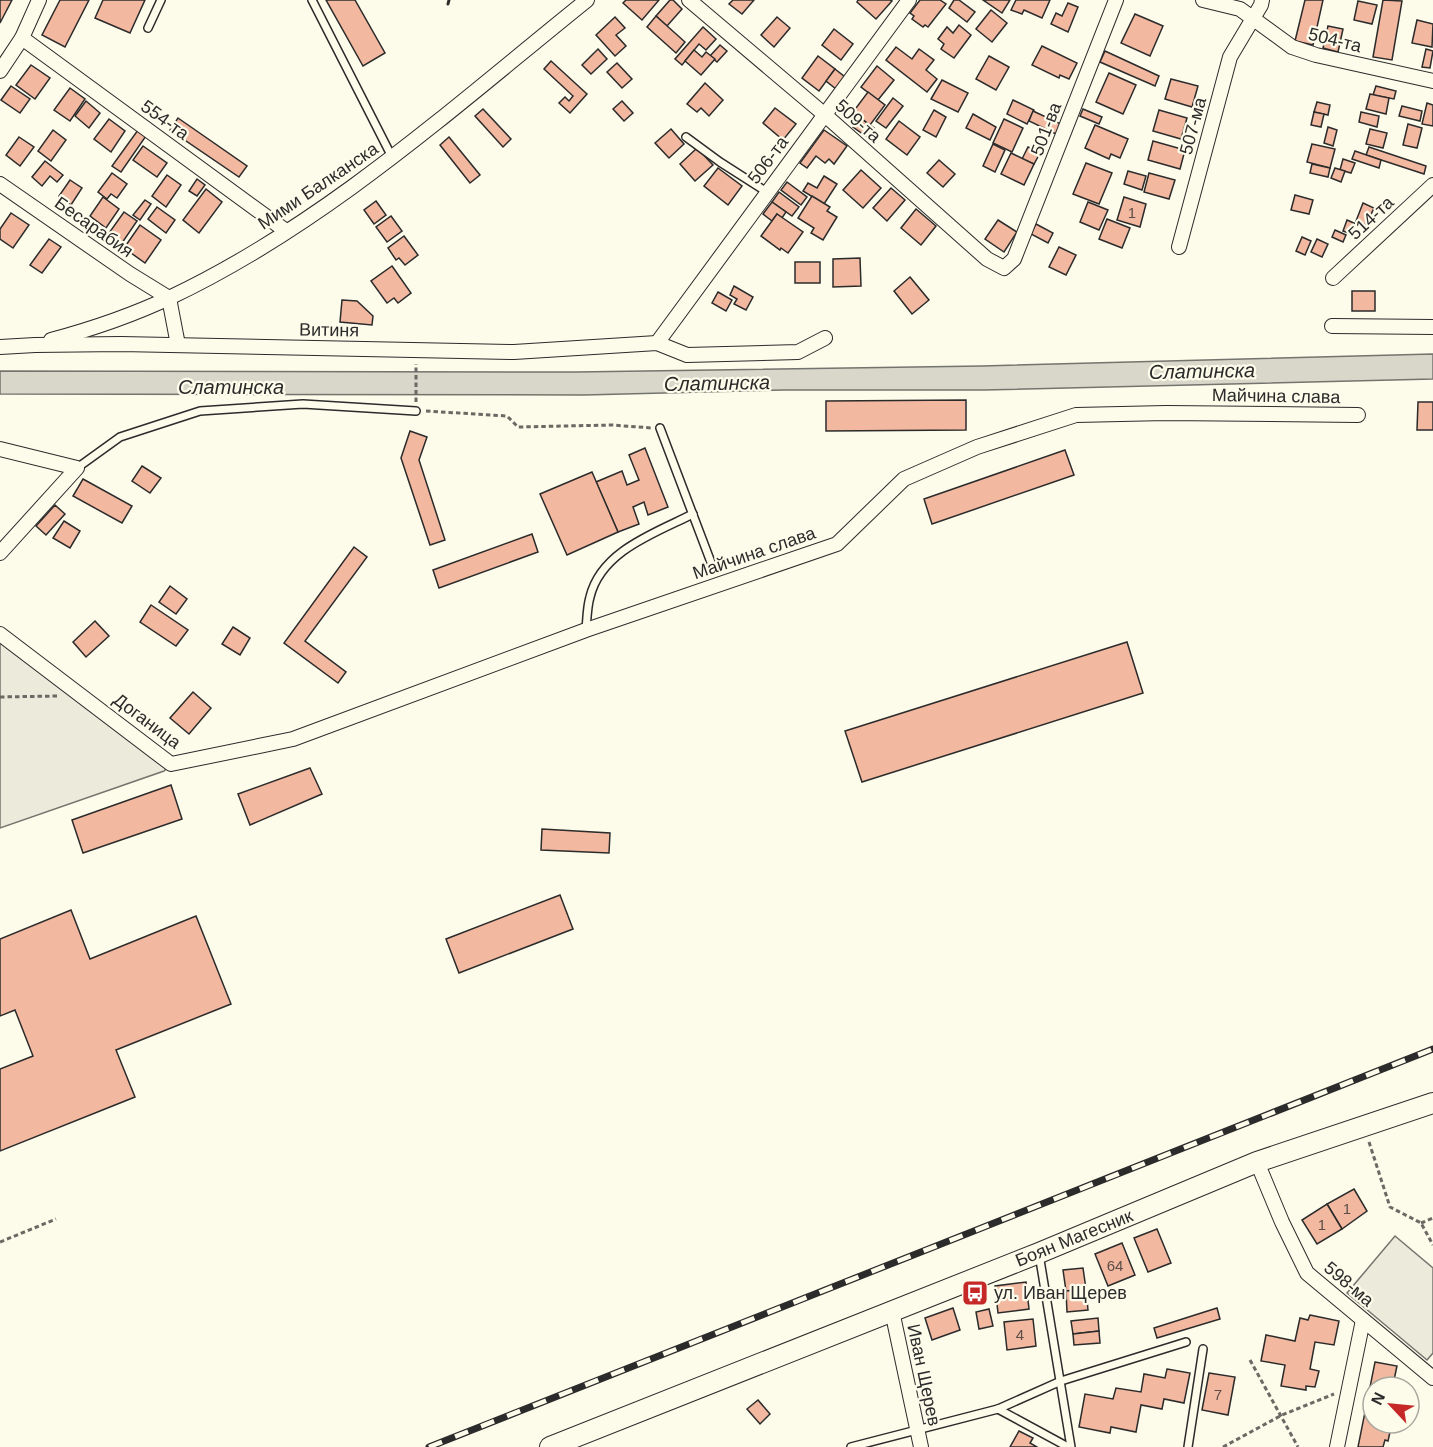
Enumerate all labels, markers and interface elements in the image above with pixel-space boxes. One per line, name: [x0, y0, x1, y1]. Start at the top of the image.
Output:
street label: 504-та: [1306, 24, 1365, 56]
street label: 507-ма: [1176, 94, 1210, 157]
street label: 509-та: [831, 95, 886, 147]
street label: 554-та: [137, 96, 194, 145]
street label: 501-ва: [1027, 99, 1066, 158]
street label: 506-та: [744, 132, 793, 188]
street label: Мими Балканска: [254, 138, 383, 234]
street label: 514-та: [1344, 192, 1398, 244]
street label: Бесарабия: [51, 193, 137, 261]
house number: 1: [1128, 204, 1136, 221]
street label: Витиня: [299, 319, 359, 341]
water label: Слатинска: [1149, 359, 1255, 383]
water label: Слатинска: [664, 371, 770, 395]
water label: Слатинска: [178, 376, 284, 398]
street label: Майчина слава: [1212, 385, 1341, 407]
street label: Майчина слава: [690, 522, 819, 583]
street label: Доганица: [109, 689, 185, 753]
house number: 1: [1343, 1200, 1351, 1217]
street label: Боян Магесник: [1012, 1205, 1136, 1271]
house number: 1: [1318, 1216, 1326, 1233]
house number: 64: [1107, 1257, 1123, 1274]
street label: 598-ма: [1320, 1258, 1379, 1311]
bus stop icon: ул. Иван Щерев: [960, 1278, 990, 1308]
place label: ул. Иван Щерев: [994, 1283, 1127, 1303]
street label: Иван Щерев: [903, 1322, 945, 1428]
house number: 4: [1016, 1326, 1024, 1343]
north arrow: [1361, 1375, 1421, 1435]
house number: 7: [1214, 1386, 1222, 1403]
text: N: [1368, 1390, 1388, 1408]

